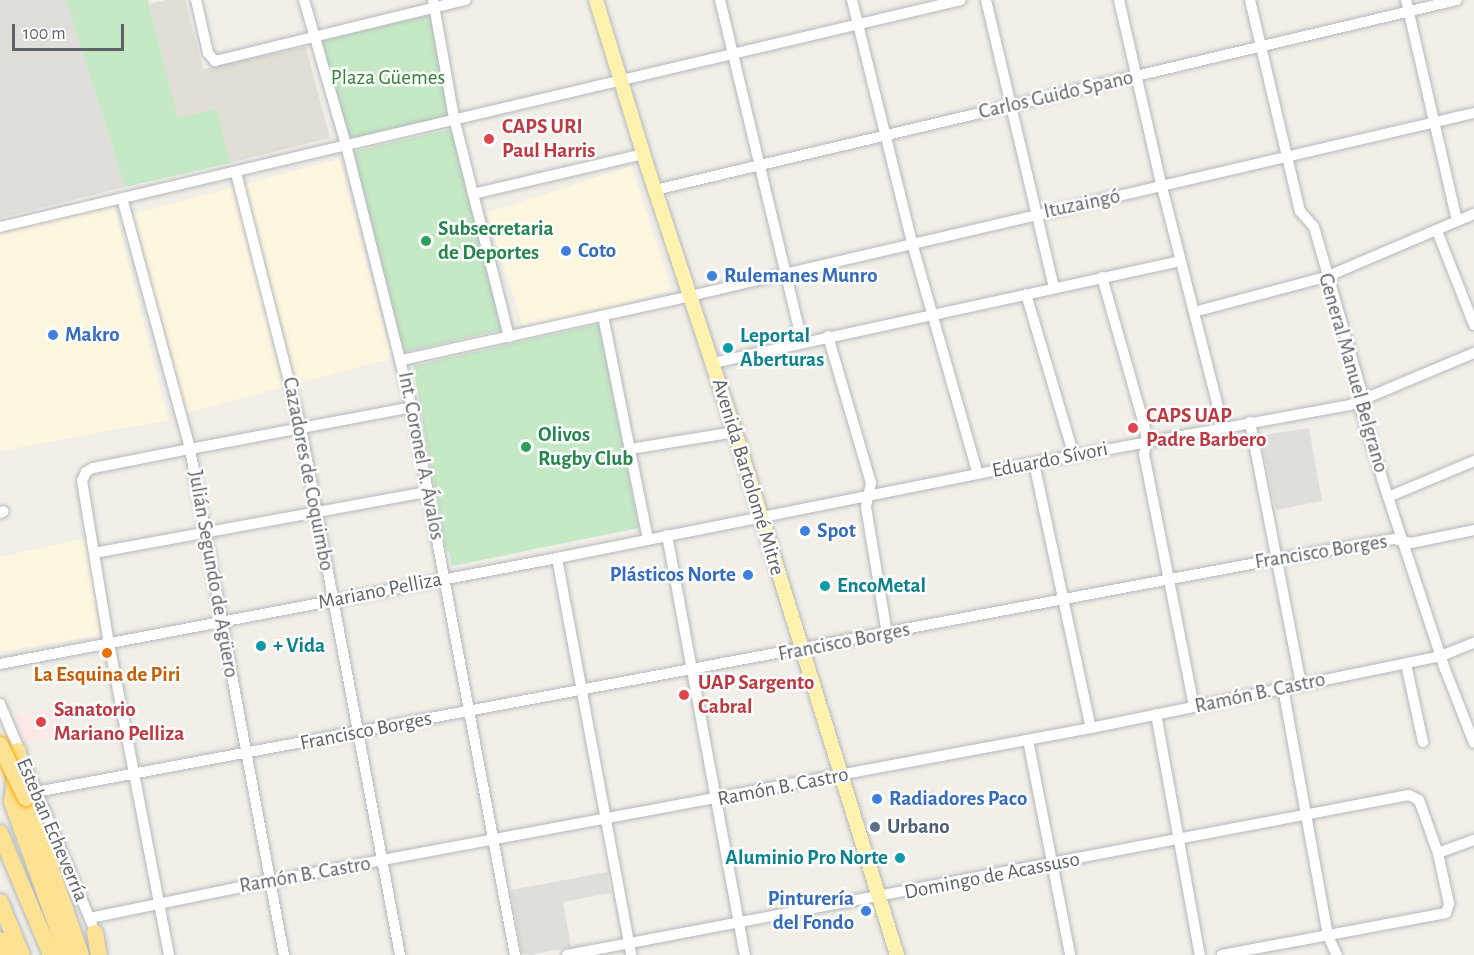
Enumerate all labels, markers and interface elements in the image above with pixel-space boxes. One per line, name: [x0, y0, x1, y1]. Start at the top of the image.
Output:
scale bar: [15, 12, 128, 50]
text: 100 m: [23, 25, 66, 43]
park label: Plaza Güemes: [331, 65, 445, 91]
street label: Carlos Guido Spano: [976, 65, 1136, 125]
place label: CAPS URI Paul Harris: [502, 114, 595, 164]
marker: CAPS URI Paul Harris: [480, 130, 498, 148]
street label: Ituzaingó: [1041, 184, 1123, 224]
place label: Subsecretaria de Deportes: [438, 216, 554, 266]
marker: Subsecretaria de Deportes: [419, 234, 433, 248]
place label: Coto: [578, 238, 616, 264]
marker: Coto: [559, 244, 573, 258]
place label: Rulemanes Munro: [724, 263, 878, 289]
marker: Rulemanes Munro: [705, 269, 719, 283]
street label: General Manuel Belgrano: [1312, 270, 1394, 476]
place label: Makro: [65, 322, 120, 348]
place label: Leportal Aberturas: [740, 323, 824, 373]
marker: Makro: [46, 328, 60, 342]
marker: Leportal Aberturas: [721, 341, 735, 355]
street label: Int. Coronel A. Ávalos: [392, 370, 450, 542]
street label: Cazadores de Coquimbo: [277, 375, 339, 573]
street label: Avenida Bartolomé Mitre: [706, 376, 790, 578]
place label: CAPS UAP Padre Barbero: [1146, 403, 1266, 453]
marker: CAPS UAP Padre Barbero: [1124, 419, 1142, 437]
place label: Olivos Rugby Club: [538, 422, 633, 472]
street label: Eduardo Sívori: [990, 436, 1110, 484]
marker: Olivos Rugby Club: [519, 440, 533, 454]
street label: Julián Segundo de Agüero: [182, 468, 244, 680]
place label: Spot: [817, 518, 856, 544]
marker: Spot: [798, 524, 812, 538]
street label: Francisco Borges: [1253, 529, 1389, 575]
place label: Plásticos Norte: [610, 562, 736, 588]
street label: Mariano Pelliza: [316, 567, 444, 615]
marker: Plásticos Norte: [741, 568, 755, 582]
place label: EncoMetal: [837, 573, 926, 599]
marker: EncoMetal: [818, 579, 832, 593]
street label: Francisco Borges: [776, 617, 912, 667]
place label: + Vida: [273, 633, 325, 659]
marker: + Vida: [254, 639, 268, 653]
marker: La Esquina de Piri: [100, 646, 114, 660]
place label: La Esquina de Piri: [34, 662, 180, 688]
street label: Ramón B. Castro: [1192, 667, 1328, 719]
place label: UAP Sargento Cabral: [698, 670, 814, 720]
marker: UAP Sargento Cabral: [675, 686, 693, 704]
place label: Sanatorio Mariano Pelliza: [54, 697, 184, 747]
street label: Francisco Borges: [298, 706, 434, 756]
marker: Sanatorio Mariano Pelliza: [32, 713, 50, 731]
street label: Esteban Echeverría: [10, 754, 94, 906]
street label: Ramón B. Castro: [715, 762, 851, 812]
place label: Radiadores Paco: [889, 786, 1027, 812]
marker: Radiadores Paco: [870, 792, 884, 806]
place label: Urbano: [887, 814, 950, 840]
marker: Urbano: [868, 820, 882, 834]
place label: Aluminio Pro Norte: [725, 845, 888, 871]
street label: Domingo de Acassuso: [902, 847, 1082, 905]
street label: Ramón B. Castro: [237, 851, 373, 899]
marker: Aluminio Pro Norte: [893, 851, 907, 865]
place label: Pinturería del Fondo: [768, 886, 854, 936]
marker: Pinturería del Fondo: [859, 904, 873, 918]

